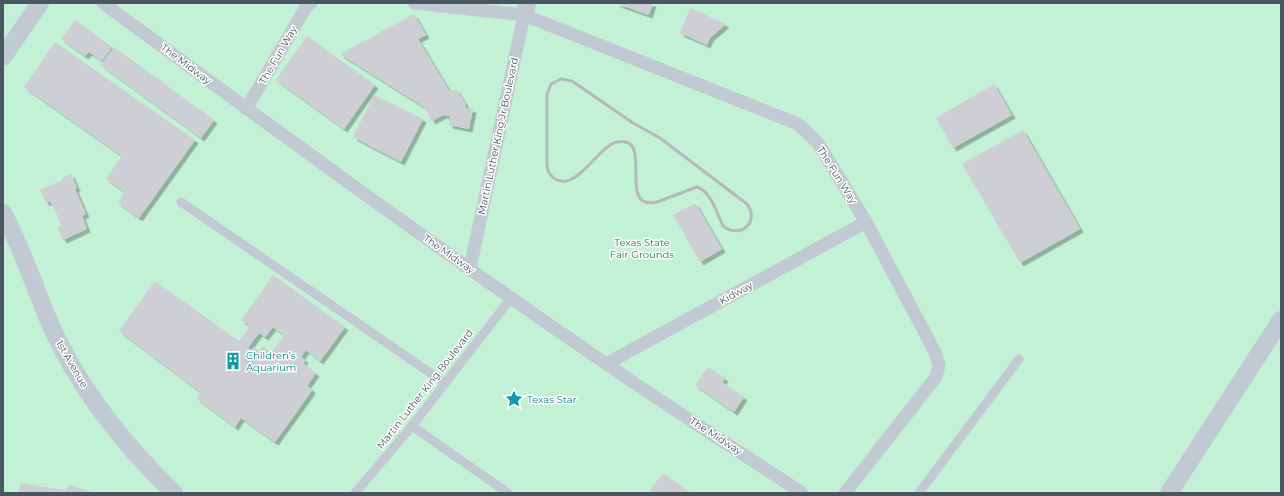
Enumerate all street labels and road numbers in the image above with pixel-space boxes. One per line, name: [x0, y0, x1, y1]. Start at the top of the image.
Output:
street label: The Fun Way: [256, 23, 300, 86]
street label: The Midway: [158, 41, 214, 88]
street label: Martin Luther King Jr Boulevard: [475, 56, 521, 216]
street label: The Fun Way: [814, 144, 860, 207]
street label: The Midway: [421, 231, 478, 277]
street label: Kidway: [717, 278, 756, 307]
street label: Martin Luther King Boulevard: [374, 326, 476, 452]
street label: 1st Avenue: [53, 338, 91, 390]
street label: The Midway: [687, 414, 745, 458]

